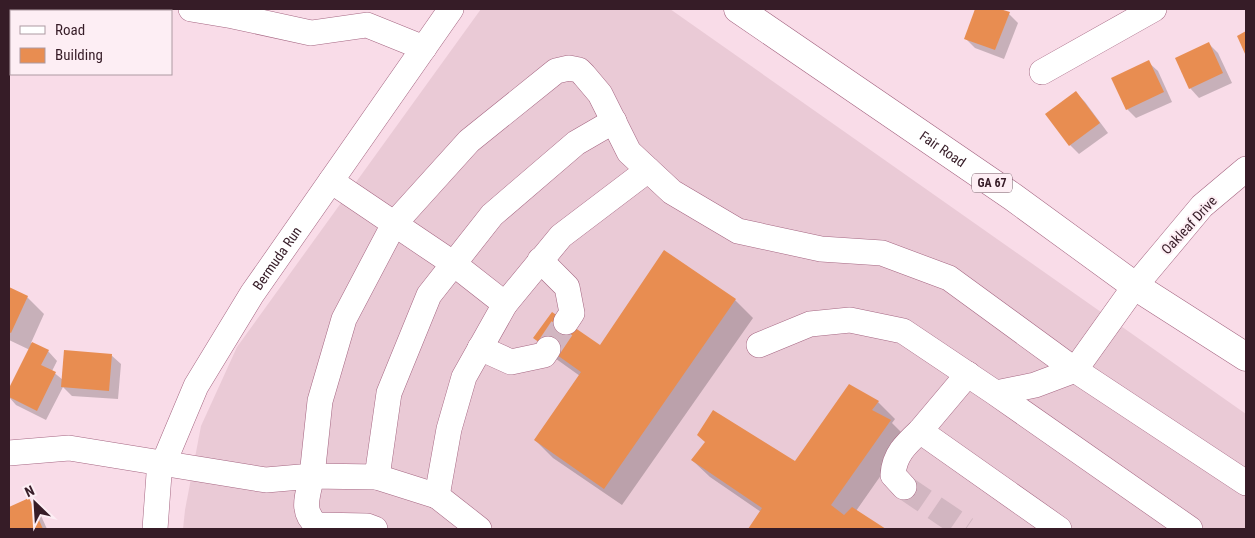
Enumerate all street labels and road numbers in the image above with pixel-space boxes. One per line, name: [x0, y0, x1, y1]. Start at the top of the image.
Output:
street label: Fair Road: [917, 128, 969, 170]
road number: GA 67: [972, 174, 1012, 192]
street label: Oakleaf Drive: [1158, 192, 1220, 257]
street label: Bermuda Run: [249, 223, 305, 293]

